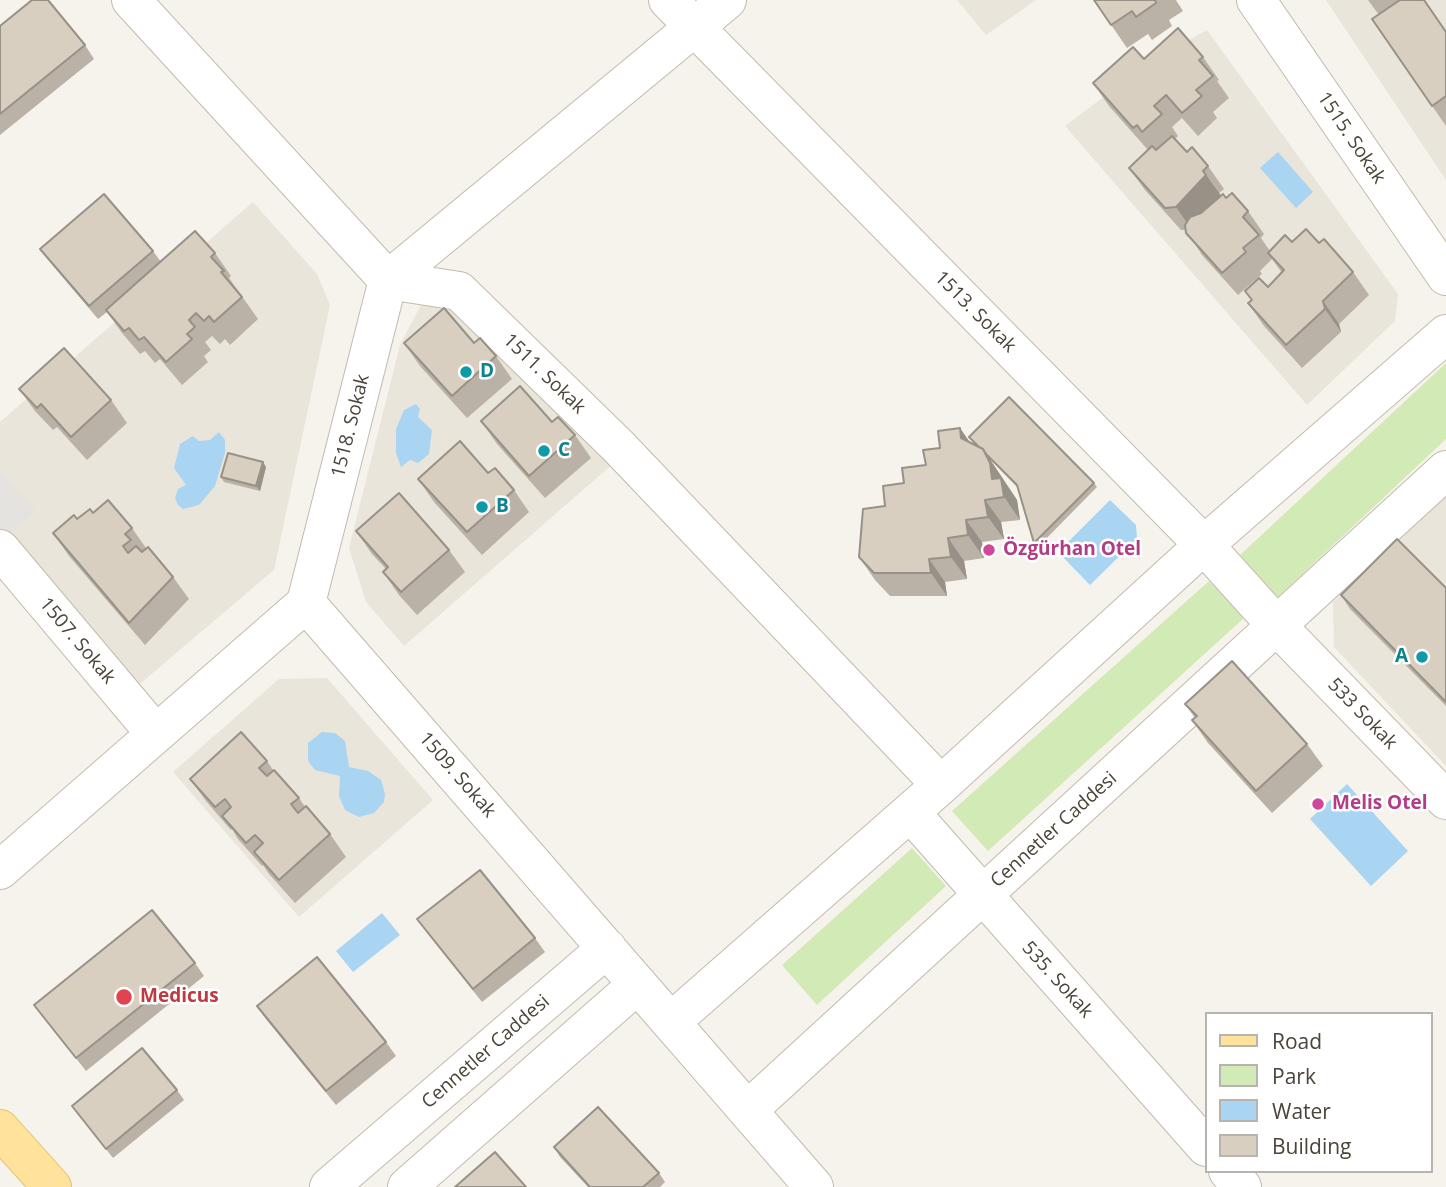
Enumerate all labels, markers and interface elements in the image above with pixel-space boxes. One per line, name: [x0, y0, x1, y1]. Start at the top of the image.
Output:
street label: 1515. Sokak: [1312, 88, 1390, 188]
street label: 1513. Sokak: [930, 267, 1020, 357]
street label: 1511. Sokak: [498, 329, 590, 419]
place label: D: [480, 361, 494, 383]
marker: D: [458, 364, 474, 380]
street label: 1518. Sokak: [327, 372, 375, 480]
place label: C: [558, 440, 570, 462]
marker: C: [536, 443, 552, 459]
place label: B: [496, 496, 509, 518]
marker: B: [474, 499, 490, 515]
place label: Özgürhan Otel: [1003, 539, 1141, 561]
marker: Özgürhan Otel: [981, 542, 997, 558]
street label: 1507. Sokak: [34, 593, 120, 689]
place label: A: [1395, 646, 1408, 668]
marker: A: [1414, 649, 1430, 665]
street label: 533 Sokak: [1323, 674, 1401, 754]
street label: 1509. Sokak: [414, 728, 500, 822]
street label: Cennetler Caddesi: [986, 767, 1122, 893]
place label: Melis Otel: [1332, 793, 1428, 815]
marker: Melis Otel: [1310, 796, 1326, 812]
street label: 535. Sokak: [1017, 937, 1097, 1023]
place label: Medicus: [140, 986, 219, 1008]
marker: Medicus: [114, 987, 134, 1007]
street label: Cennetler Caddesi: [417, 990, 555, 1114]
legend: [1204, 1012, 1432, 1173]
text: Road: [1272, 1027, 1322, 1055]
text: Park: [1272, 1062, 1316, 1090]
text: Water: [1272, 1097, 1331, 1125]
text: Building: [1272, 1132, 1351, 1160]

